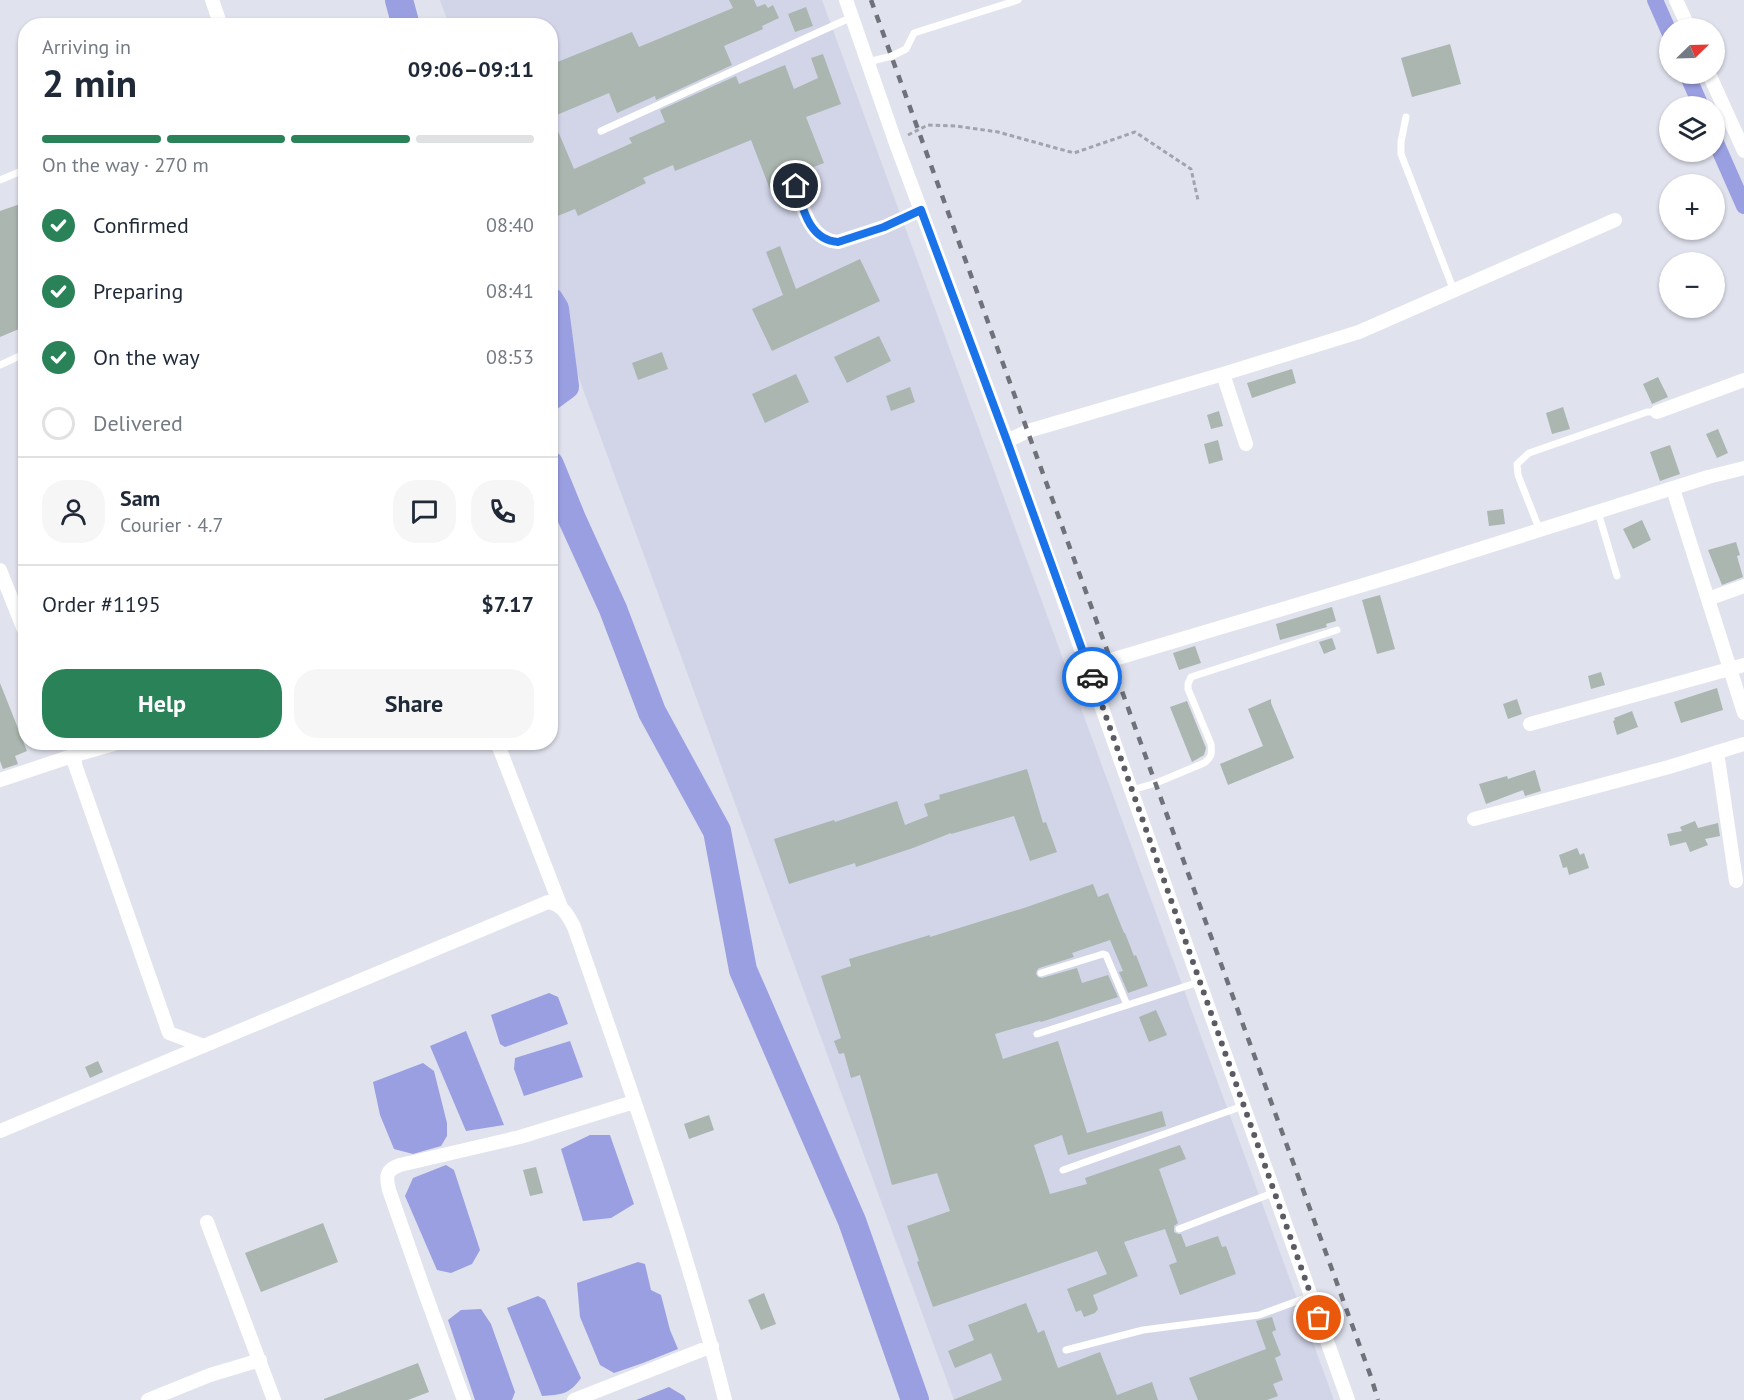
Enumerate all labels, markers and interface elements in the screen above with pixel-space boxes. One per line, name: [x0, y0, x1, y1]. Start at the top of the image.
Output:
north arrow: [1659, 18, 1725, 84]
map controls: [1659, 18, 1725, 318]
text: Arriving in: [42, 34, 131, 60]
text: 09:06–09:11: [408, 55, 534, 83]
text: 2 min: [42, 57, 137, 108]
button: layers: [1659, 96, 1725, 162]
text: On the way · 270 m: [42, 152, 209, 178]
pin: [770, 160, 821, 211]
icon: home: [779, 169, 812, 202]
button: +: [1659, 174, 1725, 240]
icon: check: [42, 209, 75, 242]
text: Confirmed: [93, 211, 189, 239]
text: 08:40: [486, 212, 534, 238]
button: −: [1659, 252, 1725, 318]
icon: check: [42, 275, 75, 308]
text: Preparing: [93, 277, 183, 305]
text: 08:41: [486, 278, 534, 304]
icon: check: [42, 341, 75, 374]
text: On the way: [93, 343, 200, 371]
text: 08:53: [486, 344, 534, 370]
text: Delivered: [93, 409, 183, 437]
button: person: [42, 480, 105, 543]
button: chat: [393, 480, 456, 543]
button: phone: [471, 480, 534, 543]
text: Sam: [120, 484, 160, 512]
text: Courier · 4.7: [120, 512, 223, 538]
text: Order #1195: [42, 590, 161, 618]
text: $7.17: [481, 590, 534, 618]
courier: [1062, 647, 1122, 707]
icon: car: [1076, 661, 1109, 694]
button: Help: [42, 669, 282, 738]
button: Share: [294, 669, 534, 738]
pin: [1293, 1292, 1344, 1343]
icon: bag: [1302, 1301, 1335, 1334]

